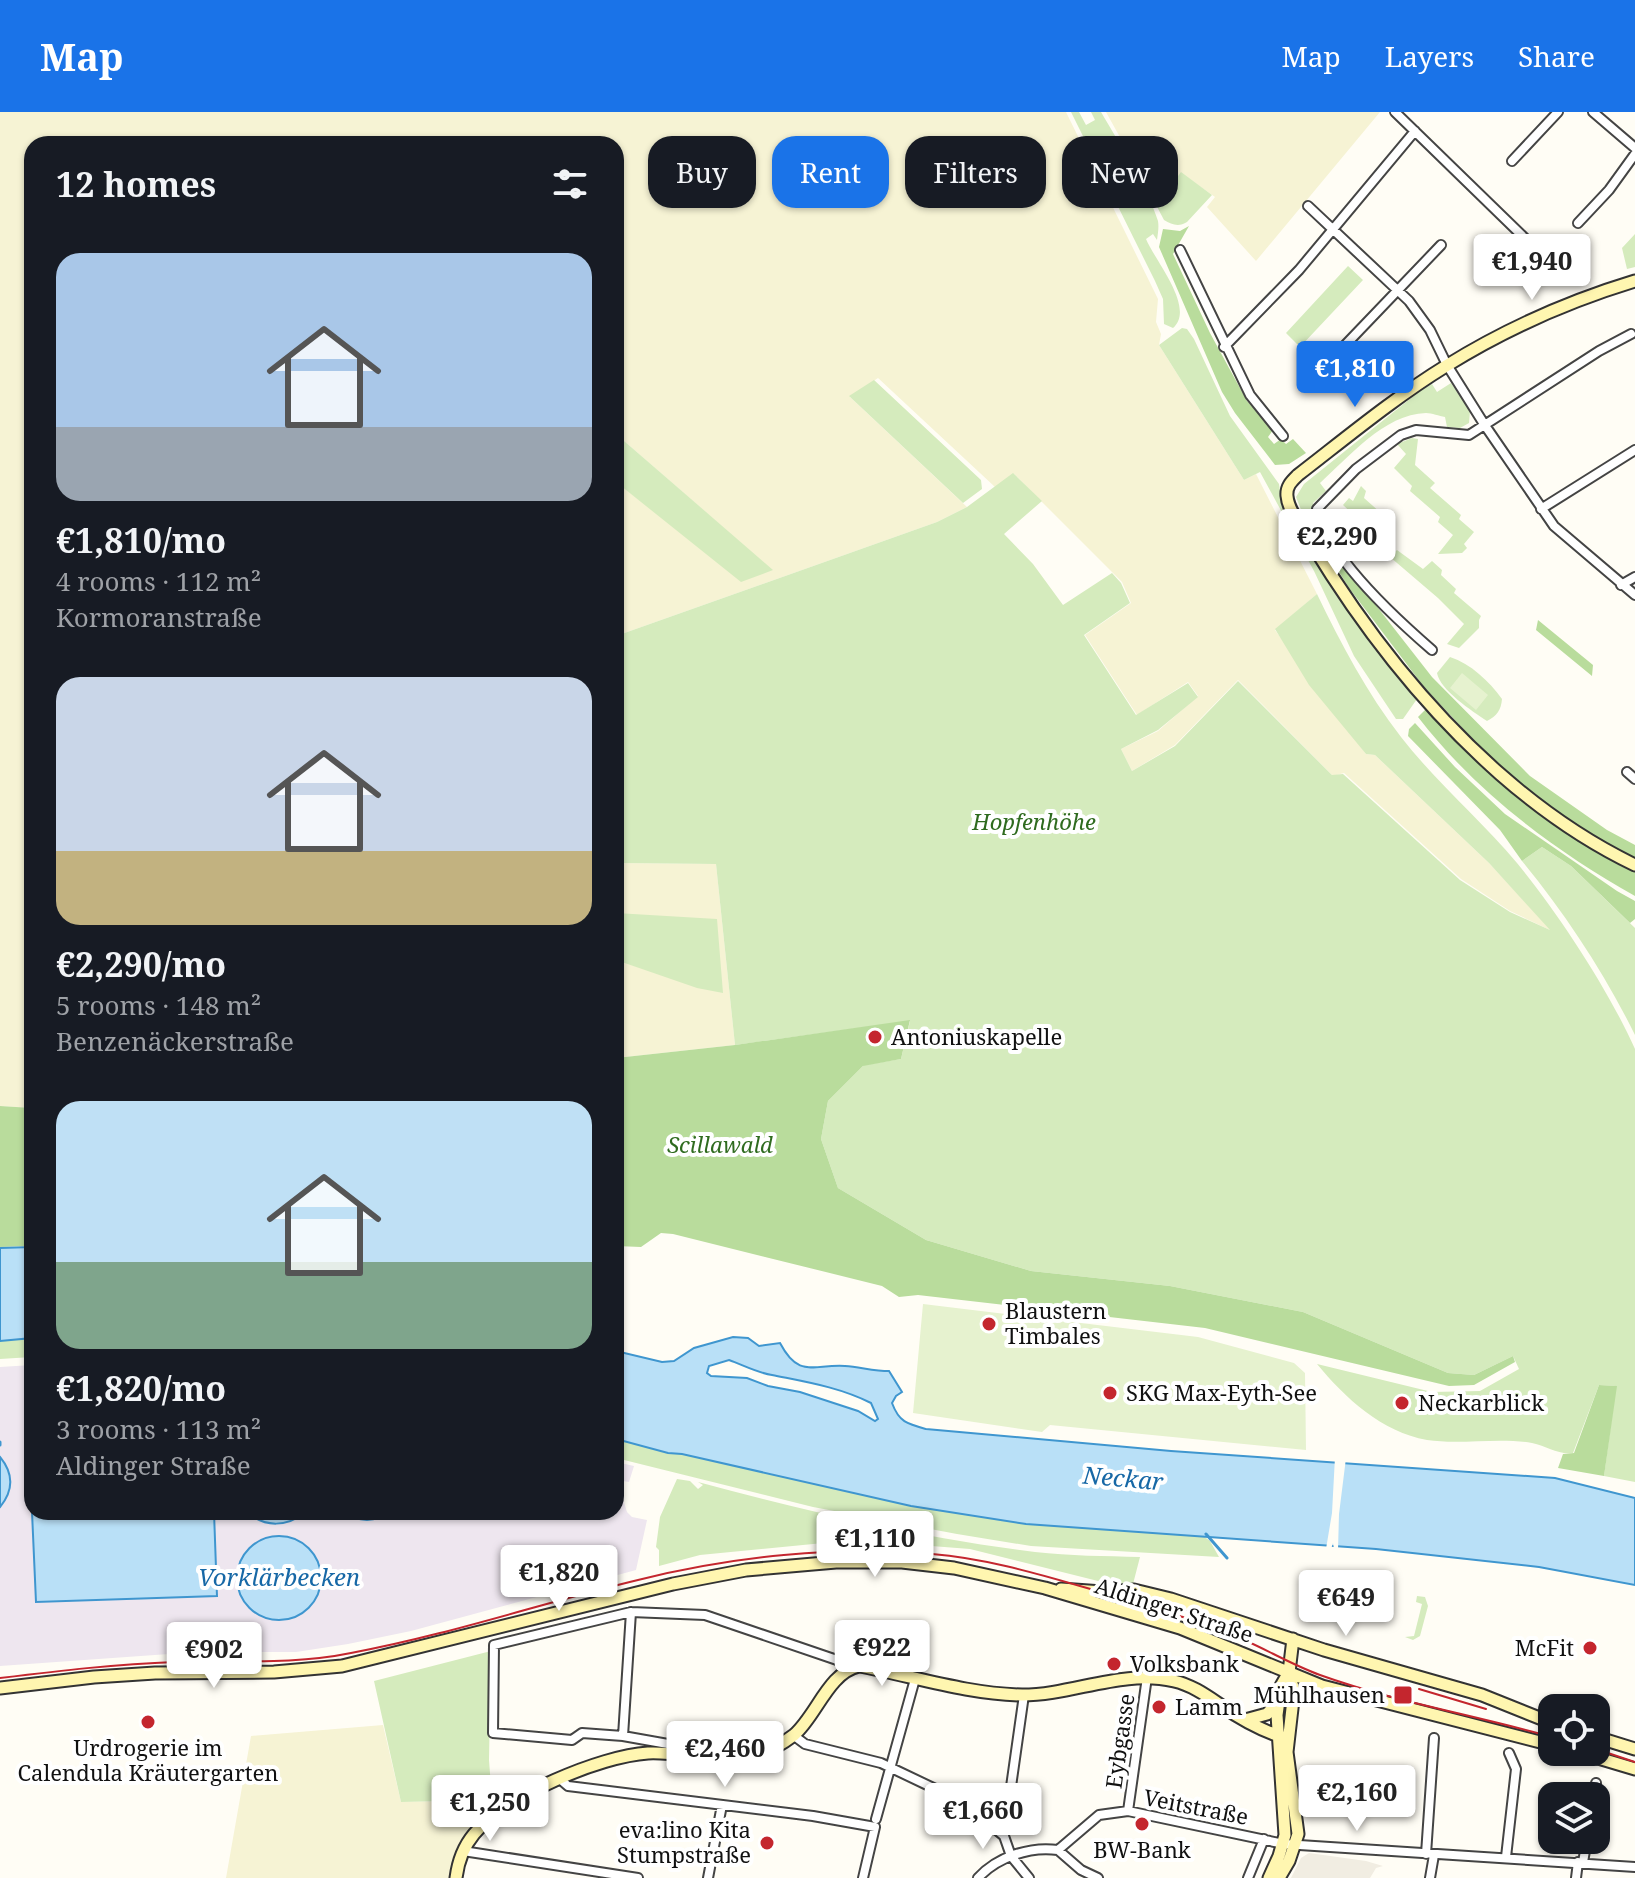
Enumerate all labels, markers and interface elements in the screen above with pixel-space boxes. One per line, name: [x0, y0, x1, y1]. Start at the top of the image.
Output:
text: Map: [40, 30, 124, 82]
text: Map: [1282, 37, 1341, 75]
text: Layers: [1385, 37, 1474, 75]
text: Share: [1518, 37, 1595, 75]
chip: Buy: [648, 136, 756, 208]
chip: Rent: [772, 136, 889, 208]
chip: Filters: [905, 136, 1046, 208]
chip: New: [1062, 136, 1178, 208]
text: 12 homes: [56, 161, 216, 207]
icon: filters: [548, 162, 592, 206]
pin: €1,940: [1467, 234, 1597, 302]
text: €1,940: [1492, 242, 1572, 278]
icon: home: [252, 305, 396, 449]
pin: €1,810: [1290, 341, 1420, 409]
text: €1,810: [1315, 349, 1395, 385]
pin: €2,290: [1272, 509, 1402, 577]
text: €1,810/mo: [56, 517, 226, 563]
text: €2,290: [1297, 517, 1377, 553]
text: 4 rooms · 112 m²: [56, 563, 261, 599]
text: Kormoranstraße: [56, 599, 262, 635]
icon: home: [252, 729, 396, 873]
park label: Hopfenhöhe: [971, 806, 1096, 836]
text: €2,290/mo: [56, 941, 226, 987]
text: 5 rooms · 148 m²: [56, 987, 261, 1023]
place label: Antoniuskapelle: [891, 1021, 1062, 1051]
text: Benzenäckerstraße: [56, 1023, 294, 1059]
marker: Antoniuskapelle: [866, 1028, 884, 1046]
park label: Scillawald: [667, 1129, 773, 1159]
icon: home: [252, 1153, 396, 1297]
place label: Blaustern Timbales: [1005, 1295, 1107, 1350]
marker: Blaustern Timbales: [980, 1315, 998, 1333]
text: €1,820/mo: [56, 1365, 226, 1411]
place label: SKG Max-Eyth-See: [1126, 1377, 1317, 1407]
marker: SKG Max-Eyth-See: [1101, 1384, 1119, 1402]
place label: Neckarblick: [1418, 1387, 1544, 1417]
marker: Neckarblick: [1393, 1394, 1411, 1412]
text: 3 rooms · 113 m²: [56, 1411, 261, 1447]
text: Aldinger Straße: [56, 1447, 251, 1483]
water label: Neckar: [1081, 1457, 1165, 1498]
pin: €1,110: [810, 1511, 940, 1579]
text: €1,110: [835, 1519, 915, 1555]
pin: €1,820: [494, 1545, 624, 1613]
text: €1,820: [519, 1553, 599, 1589]
water label: Vorklärbecken: [198, 1560, 360, 1593]
street label: Aldinger Straße: [1091, 1569, 1257, 1649]
pin: €649: [1299, 1570, 1393, 1638]
text: €649: [1317, 1578, 1375, 1614]
pin: €922: [835, 1620, 929, 1688]
pin: €902: [167, 1622, 261, 1690]
text: €922: [853, 1628, 911, 1664]
text: €902: [185, 1630, 243, 1666]
place label: McFit: [1515, 1632, 1574, 1662]
marker: McFit: [1581, 1639, 1599, 1657]
place label: Volksbank: [1130, 1648, 1239, 1678]
marker: Volksbank: [1105, 1655, 1123, 1673]
place label: Mühlhausen: [1253, 1679, 1385, 1709]
marker: Mühlhausen: [1392, 1684, 1414, 1706]
street label: Eybgasse: [1098, 1691, 1141, 1790]
place label: Lamm: [1175, 1691, 1243, 1721]
map controls: [1538, 1694, 1610, 1854]
button: locate: [1538, 1694, 1610, 1766]
marker: Lamm: [1150, 1698, 1168, 1716]
marker: Urdrogerie im Calendula Kräutergarten: [139, 1713, 157, 1731]
pin: €2,460: [660, 1721, 790, 1789]
text: €2,460: [685, 1729, 765, 1765]
place label: Urdrogerie im Calendula Kräutergarten: [18, 1732, 278, 1787]
pin: €2,160: [1292, 1765, 1422, 1833]
text: €2,160: [1317, 1773, 1397, 1809]
pin: €1,250: [425, 1775, 555, 1843]
street label: Veitstraße: [1141, 1781, 1251, 1831]
button: layers: [1538, 1782, 1610, 1854]
text: €1,250: [450, 1783, 530, 1819]
pin: €1,660: [918, 1783, 1048, 1851]
text: €1,660: [943, 1791, 1023, 1827]
place label: eva:lino Kita Stumpstraße: [617, 1814, 751, 1869]
marker: BW-Bank: [1133, 1815, 1151, 1833]
marker: eva:lino Kita Stumpstraße: [758, 1834, 776, 1852]
place label: BW-Bank: [1093, 1834, 1191, 1864]

